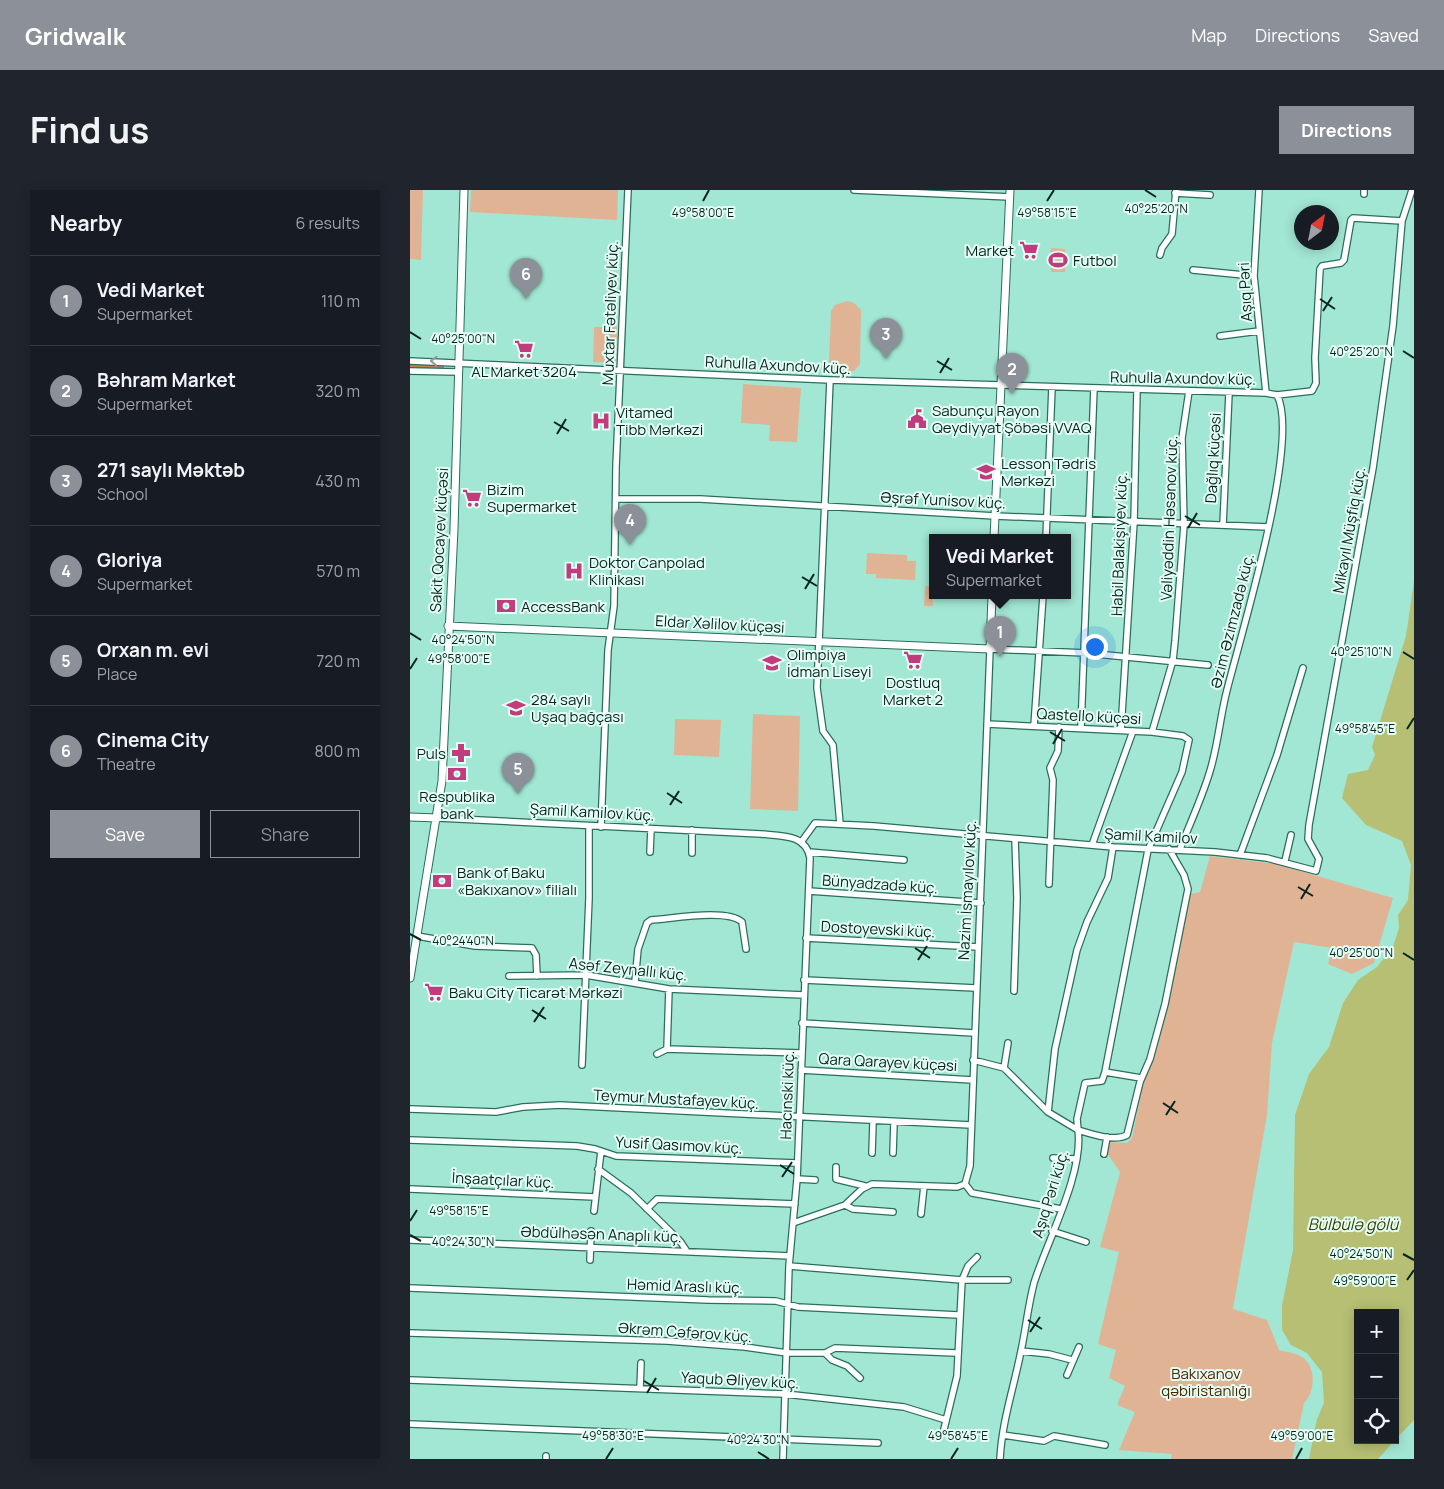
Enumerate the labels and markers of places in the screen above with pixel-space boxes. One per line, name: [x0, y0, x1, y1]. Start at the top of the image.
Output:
supermarket icon: Market: [1018, 239, 1040, 261]
place label: Market: [966, 240, 1014, 261]
sports icon: Futbol: [1047, 249, 1069, 271]
place label: Futbol: [1073, 250, 1117, 271]
pin: 6: [510, 258, 542, 299]
pin: 3: [870, 318, 902, 359]
supermarket icon: AL Market 3204: [513, 338, 535, 360]
pin: 2: [996, 353, 1028, 394]
place label: AL Market 3204: [471, 361, 577, 382]
place label: Sabunçu Rayon Qeydiyyat Şöbəsi VVAQ: [932, 400, 1092, 438]
place label: Vitamed Tibb Mərkəzi: [616, 402, 703, 440]
public building icon: Sabunçu Rayon Qeydiyyat Şöbəsi VVAQ: [906, 408, 928, 430]
hospital icon: Vitamed Tibb Mərkəzi: [590, 410, 612, 432]
place label: Lesson Tədris Mərkəzi: [1001, 453, 1096, 491]
school or university icon: Lesson Tədris Mərkəzi: [975, 461, 997, 483]
place label: Bizim Supermarket: [487, 479, 577, 517]
supermarket icon: Bizim Supermarket: [461, 487, 483, 509]
pin: 4: [614, 504, 646, 545]
place label: Doktor Canpolad Klinikası: [589, 552, 705, 590]
hospital icon: Doktor Canpolad Klinikası: [563, 560, 585, 582]
bank icon: AccessBank: [495, 595, 517, 617]
place label: AccessBank: [521, 596, 606, 617]
pin: 1: [984, 616, 1016, 657]
place label: Olimpiya İdman Liseyi: [787, 644, 871, 682]
supermarket icon: Dostluq Market 2: [902, 649, 924, 671]
school or university icon: Olimpiya İdman Liseyi: [761, 652, 783, 674]
place label: Dostluq Market 2: [883, 672, 943, 710]
place label: 284 saylı Uşaq bağçası: [531, 689, 624, 727]
school or university icon: 284 saylı Uşaq bağçası: [505, 697, 527, 719]
pharmacy icon: Puls: [450, 742, 472, 764]
place label: Puls: [417, 743, 446, 764]
pin: 5: [502, 753, 534, 794]
bank icon: Respublika bank: [446, 763, 468, 785]
place label: Respublika bank: [419, 786, 495, 824]
place label: Bank of Baku «Bakıxanov» filialı: [457, 862, 577, 900]
bank icon: Bank of Baku «Bakıxanov» filialı: [431, 870, 453, 892]
supermarket icon: Baku City Ticarət Mərkəzi: [423, 981, 445, 1003]
place label: Baku City Ticarət Mərkəzi: [449, 982, 623, 1003]

